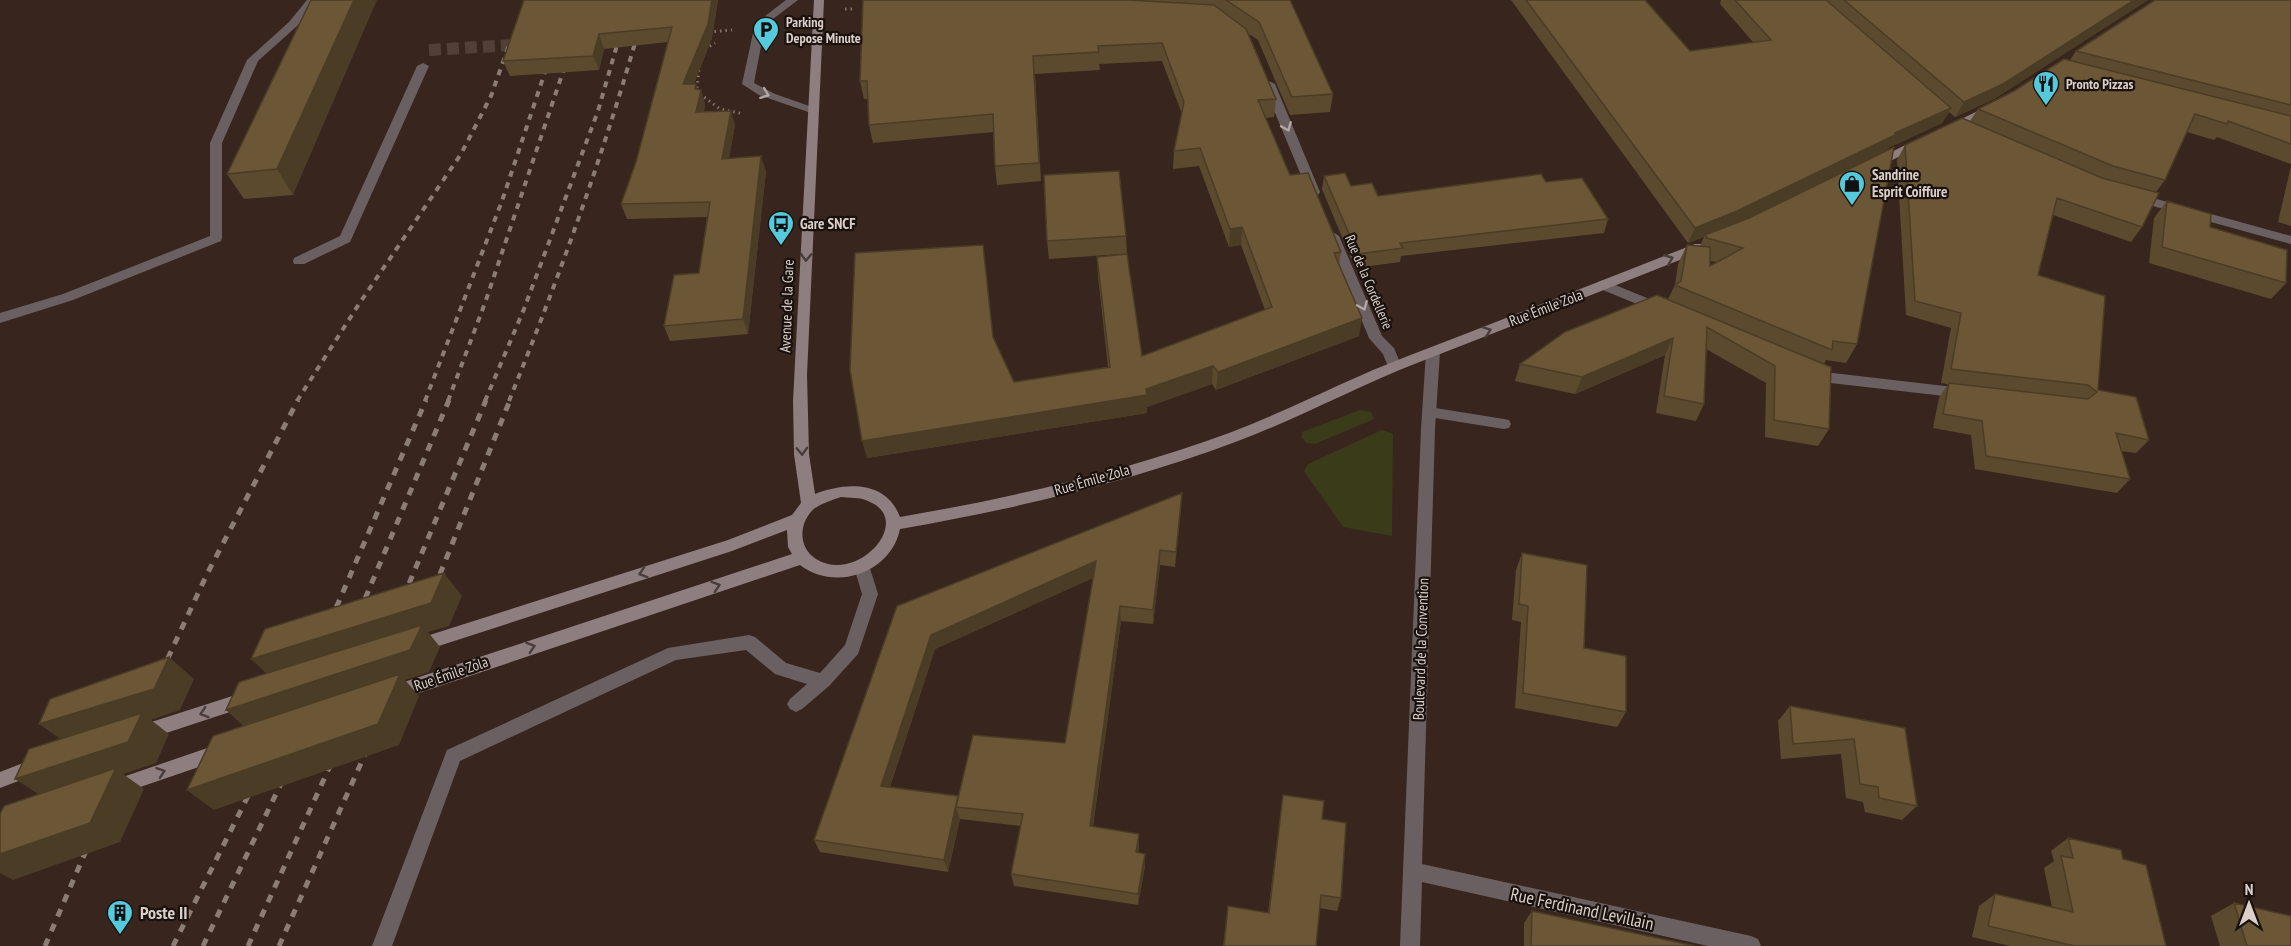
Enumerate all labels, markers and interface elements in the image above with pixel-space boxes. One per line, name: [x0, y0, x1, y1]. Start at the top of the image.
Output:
place label: Parking Depose Minute: [786, 13, 861, 47]
parking icon: Parking Depose Minute: [751, 15, 781, 53]
restaurant icon: Pronto Pizzas: [2031, 69, 2061, 107]
place label: Pronto Pizzas: [2066, 75, 2133, 93]
one-way arrow: [759, 86, 770, 99]
one-way arrow: [1280, 120, 1292, 131]
place label: Sandrine Esprit Coiffure: [1872, 165, 1947, 201]
shop icon: Sandrine Esprit Coiffure: [1837, 169, 1867, 207]
bus stop icon: Gare SNCF: [766, 209, 796, 247]
place label: Gare SNCF: [800, 214, 855, 233]
street label: Rue de la Cordellerie: [1341, 232, 1397, 332]
one-way arrow: [799, 252, 812, 261]
one-way arrow: [1663, 254, 1673, 267]
street label: Avenue de la Gare: [775, 259, 798, 353]
street label: Rue Émile Zola: [1506, 285, 1585, 330]
one-way arrow: [1356, 300, 1368, 311]
one-way arrow: [1481, 326, 1492, 338]
one-way arrow: [796, 447, 809, 456]
street label: Rue Émile Zola: [1052, 460, 1132, 499]
one-way arrow: [638, 566, 649, 578]
street label: Boulevard de la Convention: [1409, 578, 1432, 720]
one-way arrow: [710, 580, 721, 593]
one-way arrow: [525, 642, 536, 655]
street label: Rue Émile Zola: [411, 652, 490, 695]
one-way arrow: [199, 706, 210, 718]
one-way arrow: [155, 766, 166, 779]
north arrow: [2219, 874, 2279, 934]
text: N: [2245, 879, 2253, 899]
street label: Rue Ferdinand Levillain: [1508, 882, 1656, 935]
building icon: Poste II: [105, 898, 135, 936]
place label: Poste II: [140, 901, 188, 924]

